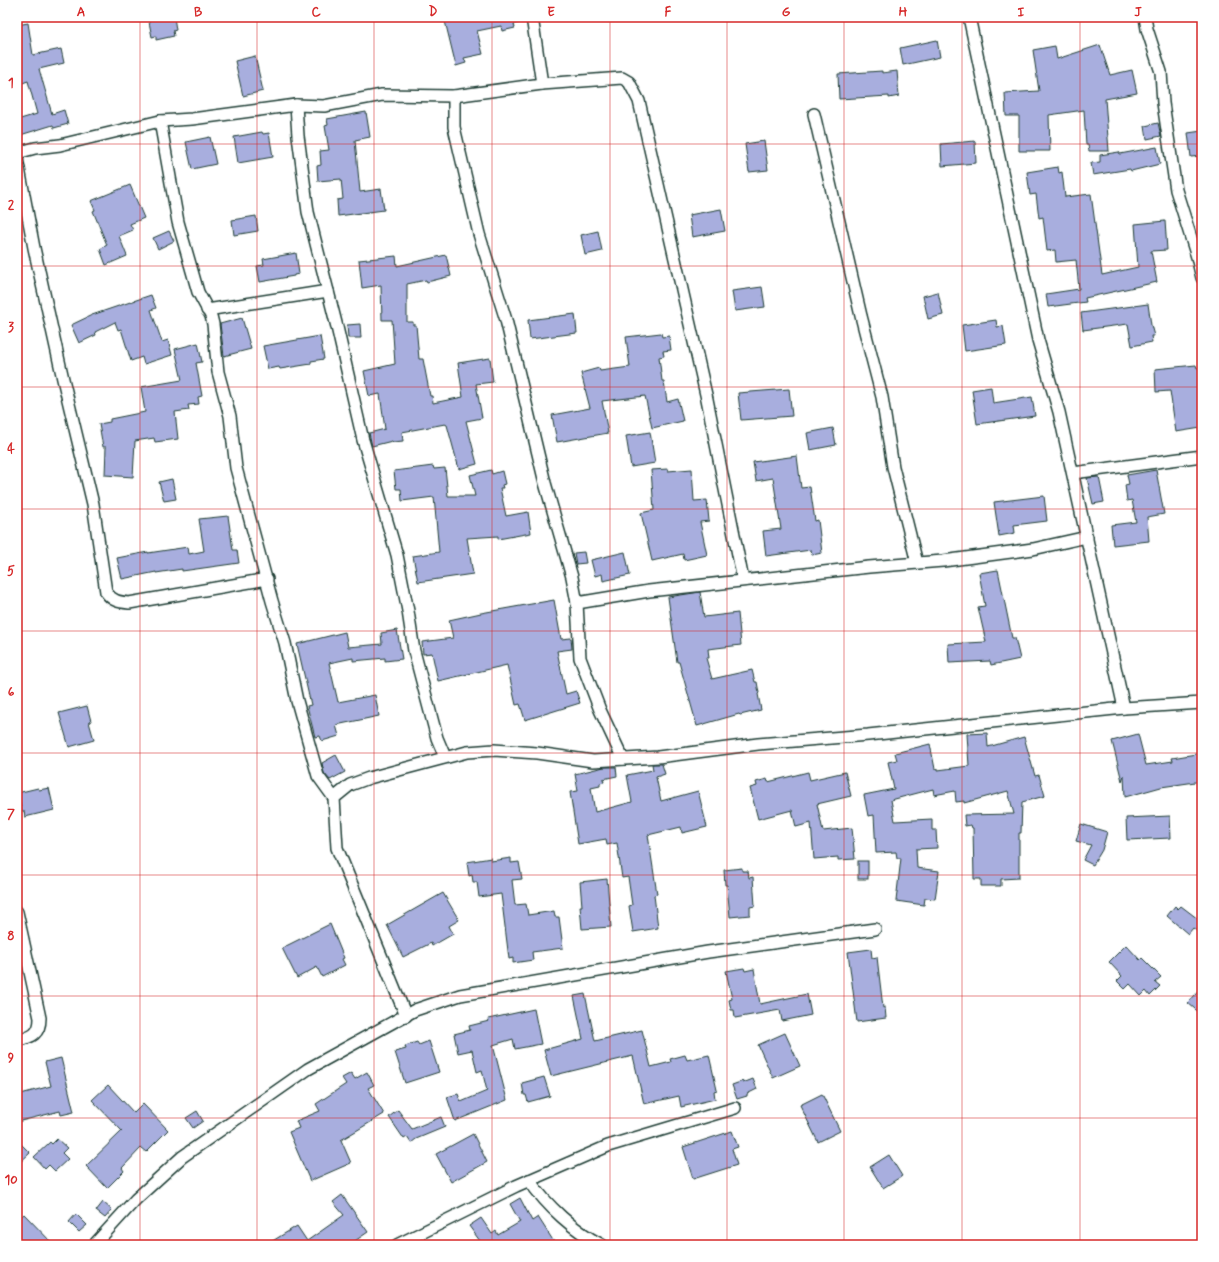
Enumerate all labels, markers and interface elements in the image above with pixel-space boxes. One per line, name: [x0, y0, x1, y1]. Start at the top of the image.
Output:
text: A: [77, 4, 85, 21]
text: B: [194, 4, 203, 21]
text: C: [311, 4, 321, 21]
text: D: [429, 4, 438, 21]
text: E: [547, 4, 555, 21]
text: F: [665, 4, 672, 21]
text: G: [782, 4, 791, 21]
text: H: [899, 4, 908, 21]
text: I: [1018, 4, 1025, 21]
text: J: [1134, 4, 1142, 21]
text: 1: [8, 75, 14, 92]
text: 2: [8, 197, 15, 214]
text: 3: [8, 319, 14, 336]
text: 4: [7, 441, 15, 458]
text: 5: [7, 563, 15, 580]
text: 6: [8, 684, 15, 701]
text: 7: [7, 806, 15, 823]
text: 8: [7, 928, 15, 945]
text: 9: [8, 1050, 15, 1067]
text: 10: [4, 1172, 18, 1189]

